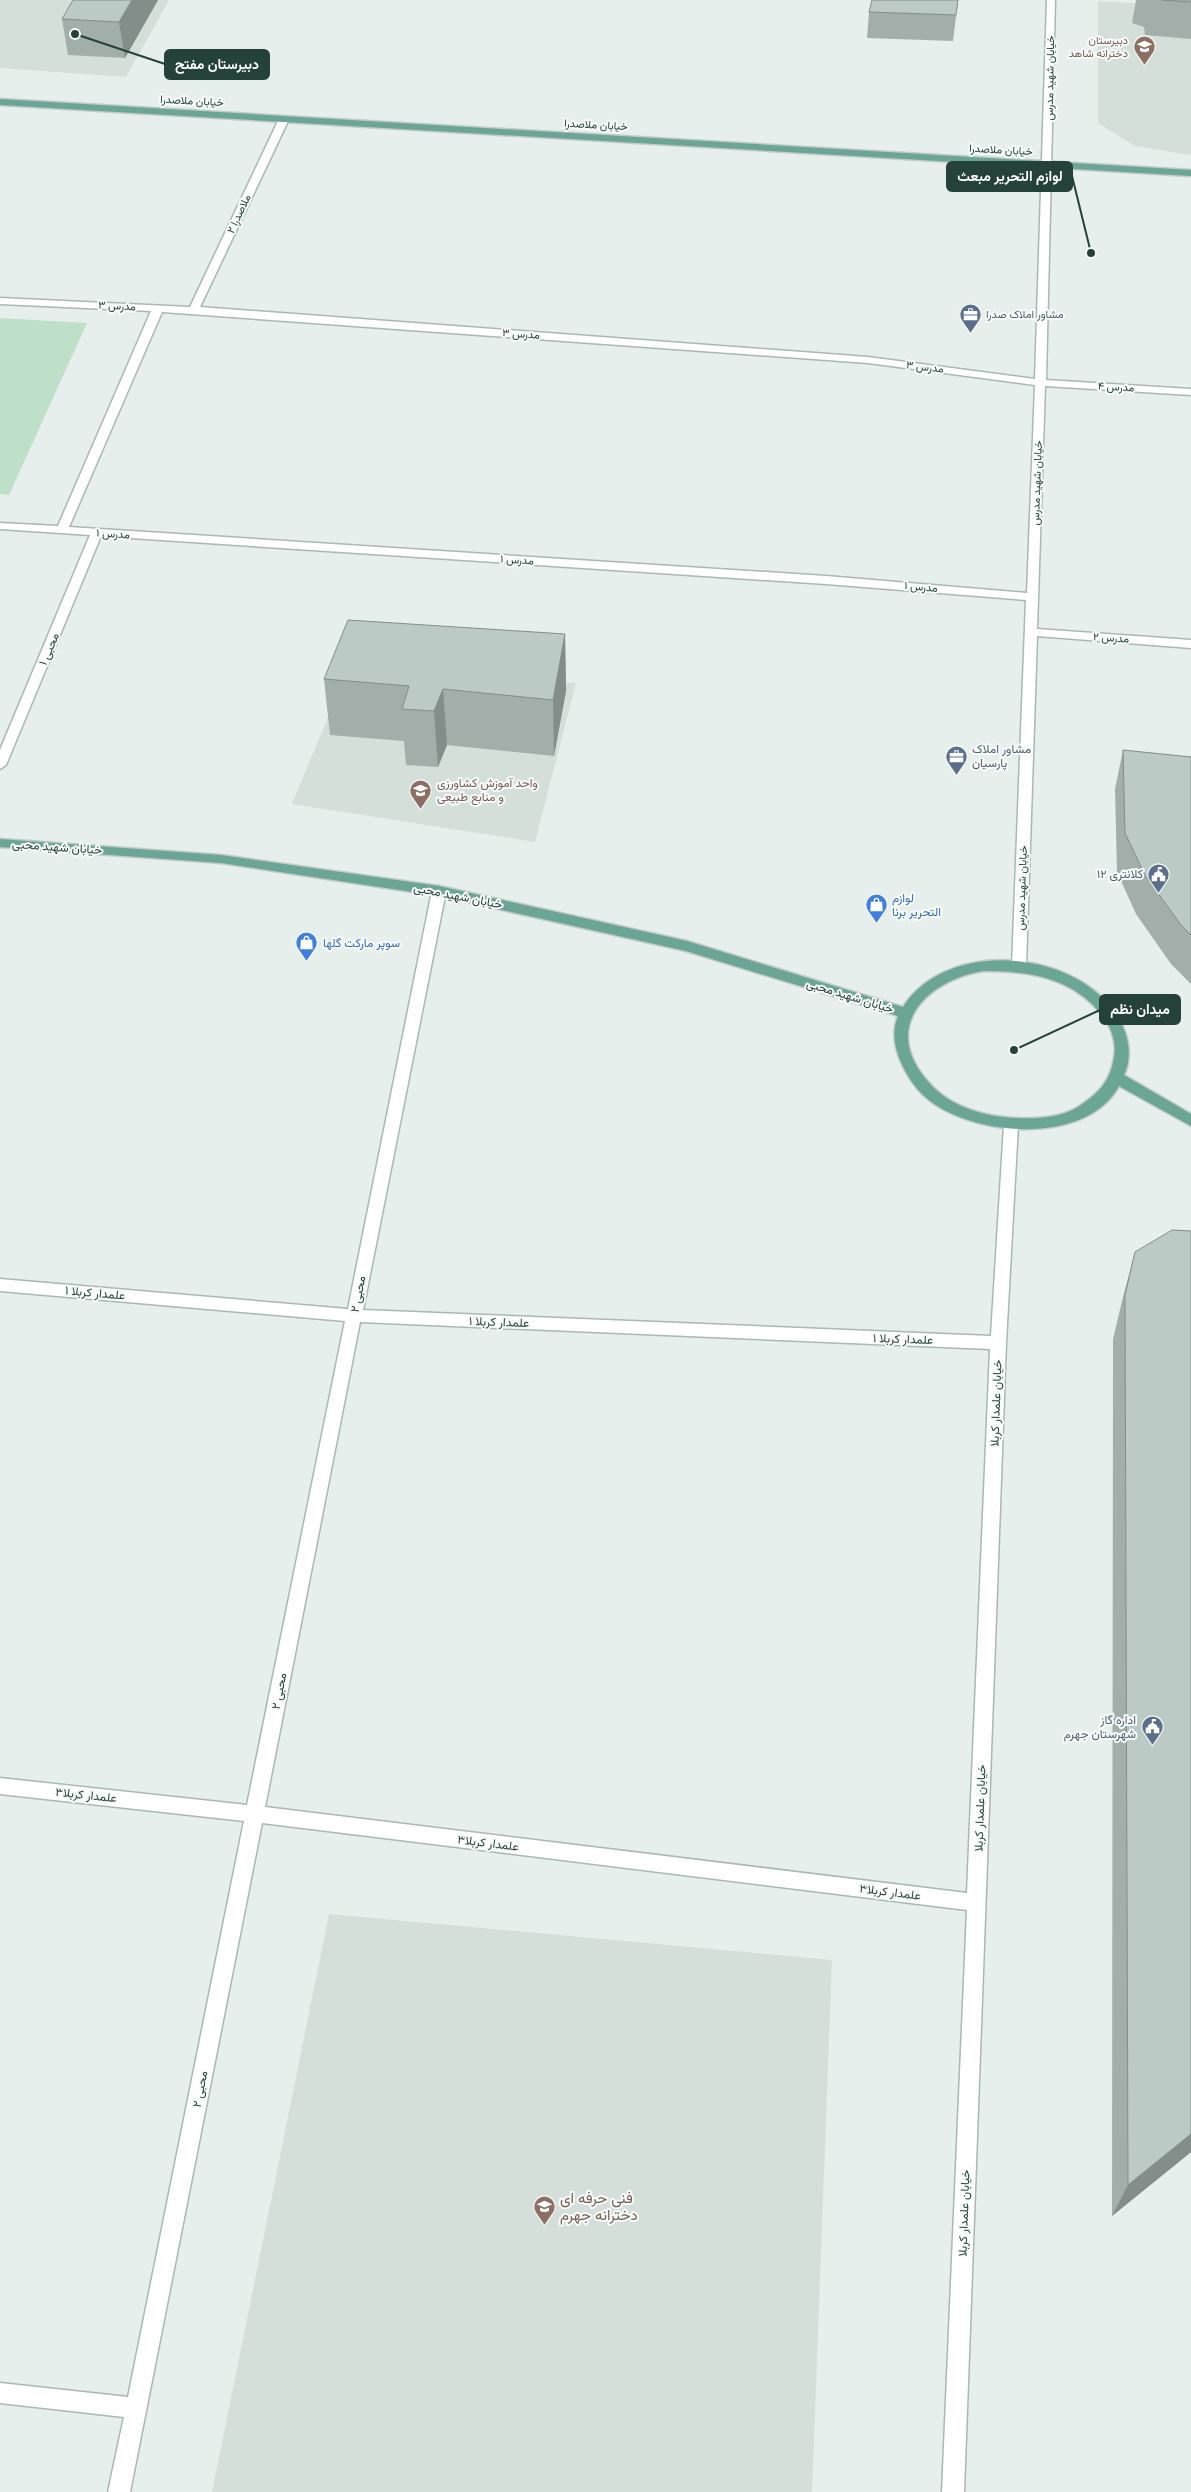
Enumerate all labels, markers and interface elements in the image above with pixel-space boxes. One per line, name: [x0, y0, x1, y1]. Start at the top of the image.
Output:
place label: دبیرستان دخترانه شاهد: [1069, 34, 1128, 60]
school or university icon: دبیرستان دخترانه شاهد: [1132, 34, 1156, 65]
street label: خیابان شهید مدرس: [1043, 35, 1057, 121]
callout: دبیرستان مفتح: [165, 50, 269, 79]
text: دبیرستان مفتح: [175, 56, 259, 74]
street label: خیابان ملاصدرا: [160, 93, 224, 109]
street label: خیابان ملاصدرا: [564, 117, 628, 133]
street label: خیابان ملاصدرا: [969, 142, 1033, 158]
callout: لوازم التحریر مبعث: [947, 162, 1072, 191]
text: لوازم التحریر مبعث: [957, 168, 1063, 185]
street label: ملاصدرا ۲: [224, 192, 254, 236]
street label: مدرس ۳: [98, 299, 136, 313]
office icon: مشاور املاک صدرا: [958, 302, 982, 333]
place label: مشاور املاک صدرا: [986, 308, 1064, 321]
street label: مدرس ۳: [502, 326, 540, 342]
street label: مدرس ۳: [906, 358, 945, 376]
street label: مدرس ۴: [1097, 380, 1135, 394]
street label: خیابان شهید مدرس: [1029, 440, 1045, 526]
street label: مدرس ۱: [96, 526, 130, 542]
street label: مدرس ۱: [500, 552, 534, 568]
street label: مدرس ۱: [904, 579, 938, 595]
street label: مدرس ۲: [1092, 630, 1130, 646]
street label: محبی ۱: [36, 631, 63, 668]
place label: مشاور املاک پارسیان: [972, 742, 1031, 771]
office icon: مشاور املاک پارسیان: [944, 744, 968, 775]
place label: واحد آموزش کشاورزی و منابع طبیعی: [437, 776, 538, 806]
school or university icon: واحد آموزش کشاورزی و منابع طبیعی: [409, 778, 433, 809]
street label: خیابان شهید محبی: [11, 837, 103, 858]
street label: خیابان شهید مدرس: [1014, 845, 1030, 931]
public building icon: کلانتری ۱۲: [1147, 862, 1171, 893]
place label: کلانتری ۱۲: [1097, 867, 1143, 882]
street label: خیابان شهید محبی: [412, 881, 504, 912]
place label: لوازم التحریر برنا: [892, 891, 941, 920]
shop icon: لوازم التحریر برنا: [864, 893, 888, 924]
shop icon: سوپر مارکت گلها: [295, 931, 319, 962]
place label: سوپر مارکت گلها: [323, 936, 400, 951]
street label: خیابان شهید محبی: [804, 976, 895, 1017]
callout: میدان نظم: [1100, 995, 1180, 1024]
text: میدان نظم: [1110, 1001, 1170, 1018]
street label: محبی ۲: [348, 1275, 369, 1314]
street label: علمدار کربلا ۱: [64, 1283, 126, 1304]
street label: علمدار کربلا ۱: [469, 1314, 529, 1331]
street label: علمدار کربلا ۱: [873, 1331, 933, 1348]
street label: خیابان علمدار کربلا: [987, 1359, 1006, 1447]
street label: محبی ۲: [269, 1672, 290, 1711]
place label: اداره گاز شهرستان جهرم: [1064, 1713, 1136, 1742]
public building icon: اداره گاز شهرستان جهرم: [1140, 1715, 1164, 1746]
street label: خیابان علمدار کربلا: [971, 1764, 990, 1852]
street label: علمدار کربلا۳: [55, 1785, 117, 1806]
street label: علمدار کربلا۳: [456, 1832, 519, 1855]
street label: علمدار کربلا۳: [858, 1881, 921, 1904]
street label: محبی ۲: [190, 2070, 211, 2109]
street label: خیابان علمدار کربلا: [955, 2169, 974, 2257]
place label: فنی حرفه ای دخترانه جهرم: [560, 2189, 638, 2225]
school or university icon: فنی حرفه ای دخترانه جهرم: [532, 2195, 556, 2226]

